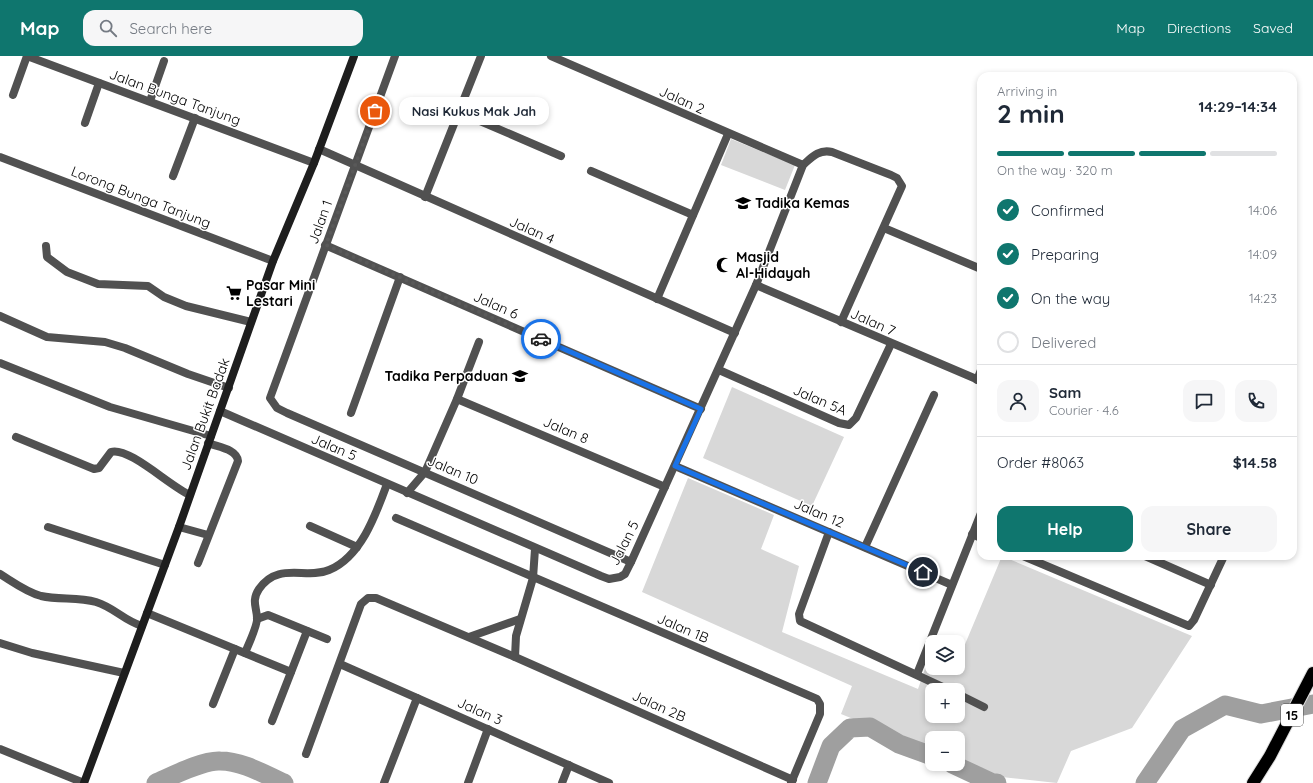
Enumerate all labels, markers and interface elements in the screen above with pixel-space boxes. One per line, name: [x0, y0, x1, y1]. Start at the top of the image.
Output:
search box: [83, 10, 363, 46]
text: Map: [20, 16, 59, 40]
icon: search: [97, 17, 119, 39]
text: Search here: [129, 19, 212, 38]
text: Map: [1116, 19, 1145, 37]
text: Directions: [1167, 19, 1231, 37]
text: Saved: [1253, 19, 1293, 37]
street label: Jalan Bunga Tanjung: [107, 65, 243, 129]
street label: Jalan 2: [656, 82, 708, 118]
text: Arriving in: [997, 83, 1057, 99]
pin: [358, 94, 392, 128]
callout: Nasi Kukus Mak Jah: [399, 97, 549, 125]
text: 2 min: [997, 97, 1065, 130]
text: 14:29–14:34: [1198, 97, 1277, 116]
icon: bag: [364, 100, 386, 122]
text: Nasi Kukus Mak Jah: [412, 103, 536, 119]
street label: Lorong Bunga Tanjung: [68, 162, 214, 232]
text: On the way · 320 m: [997, 162, 1113, 178]
school or university icon: Tadika Kemas: [734, 194, 752, 212]
place label: Tadika Kemas: [755, 194, 850, 212]
street label: Jalan 1: [304, 198, 336, 246]
icon: check: [997, 199, 1019, 221]
text: Confirmed: [1031, 201, 1104, 220]
text: 14:06: [1248, 202, 1277, 218]
street label: Jalan 4: [507, 212, 557, 248]
icon: check: [997, 243, 1019, 265]
text: Preparing: [1031, 245, 1099, 264]
text: 14:09: [1248, 246, 1277, 262]
place label: Masjid Al-Hidayah: [736, 248, 810, 282]
mosque icon: Masjid Al-Hidayah: [715, 256, 733, 274]
place label: Pasar Mini Lestari: [246, 276, 315, 310]
supermarket icon: Pasar Mini Lestari: [225, 284, 243, 302]
street label: Jalan 6: [471, 287, 522, 323]
icon: check: [997, 287, 1019, 309]
text: On the way: [1031, 289, 1110, 308]
text: 14:23: [1249, 290, 1277, 306]
street label: Jalan 7: [848, 304, 898, 340]
courier: [521, 319, 561, 359]
icon: car: [530, 328, 552, 350]
text: Delivered: [1031, 333, 1096, 352]
street label: Jalan Bukit Badak: [176, 355, 234, 473]
place label: Tadika Perpaduan: [385, 367, 508, 385]
school or university icon: Tadika Perpaduan: [511, 367, 529, 385]
button: person: [997, 380, 1039, 422]
button: chat: [1183, 380, 1225, 422]
button: phone: [1235, 380, 1277, 422]
street label: Jalan 5A: [790, 381, 850, 419]
text: Sam: [1049, 383, 1081, 402]
text: Courier · 4.6: [1049, 402, 1119, 418]
street label: Jalan 8: [541, 412, 591, 448]
street label: Jalan 5: [309, 429, 359, 465]
street label: Jalan 10: [425, 451, 481, 489]
text: Order #8063: [997, 453, 1084, 472]
text: $14.58: [1233, 453, 1277, 472]
street label: Jalan 12: [791, 494, 847, 532]
button: Help: [997, 506, 1133, 552]
button: Share: [1141, 506, 1277, 552]
street label: Jalan 5: [605, 518, 643, 568]
pin: [906, 555, 940, 589]
icon: home: [912, 561, 934, 583]
street label: Jalan 1B: [654, 609, 712, 647]
map controls: [925, 635, 965, 771]
button: layers: [925, 635, 965, 675]
button: +: [925, 683, 965, 723]
street label: Jalan 2B: [629, 686, 689, 726]
street label: Jalan 3: [455, 693, 505, 729]
road number: 15: [1281, 704, 1303, 726]
button: −: [925, 731, 965, 771]

